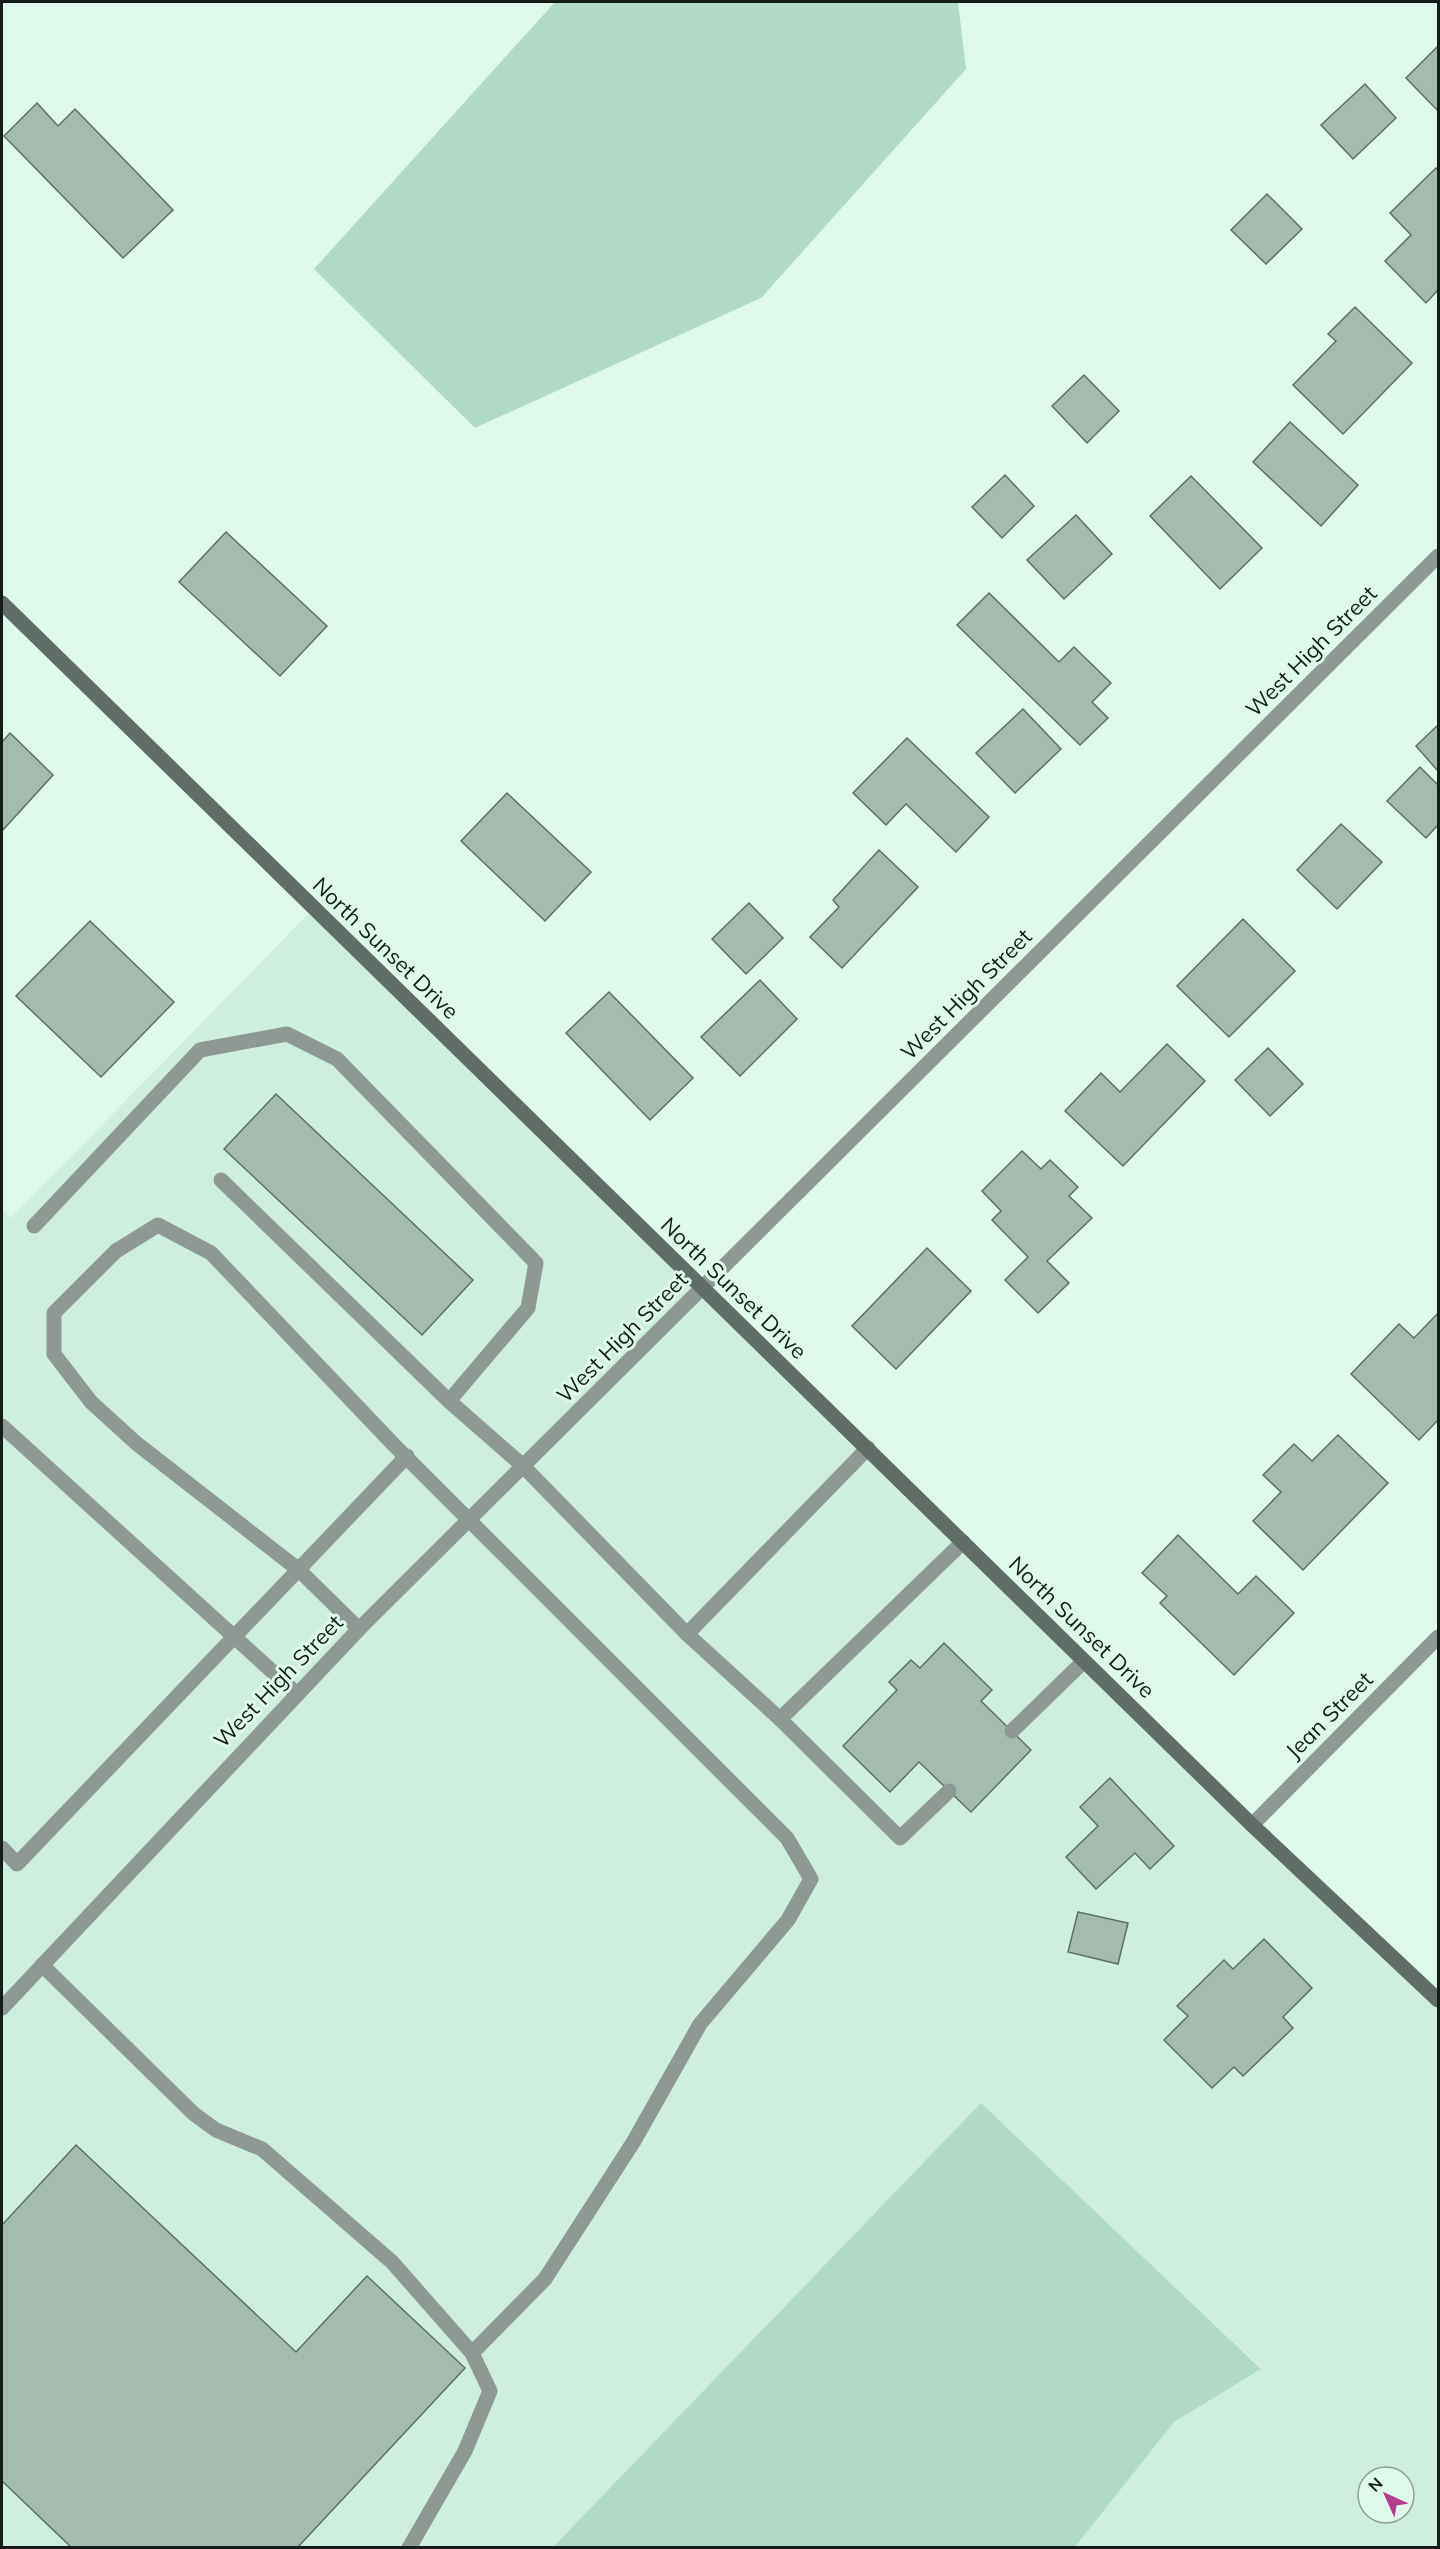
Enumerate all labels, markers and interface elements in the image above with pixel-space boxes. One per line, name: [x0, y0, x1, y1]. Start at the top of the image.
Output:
street label: West High Street: [1240, 579, 1383, 722]
street label: North Sunset Drive: [307, 871, 465, 1025]
street label: West High Street: [895, 922, 1038, 1065]
street label: North Sunset Drive: [655, 1211, 813, 1365]
street label: West High Street: [551, 1265, 694, 1408]
street label: North Sunset Drive: [1003, 1550, 1161, 1704]
street label: West High Street: [207, 1608, 349, 1753]
street label: Jean Street: [1280, 1665, 1379, 1764]
north arrow: [1356, 2465, 1416, 2525]
text: N: [1364, 2473, 1387, 2496]

